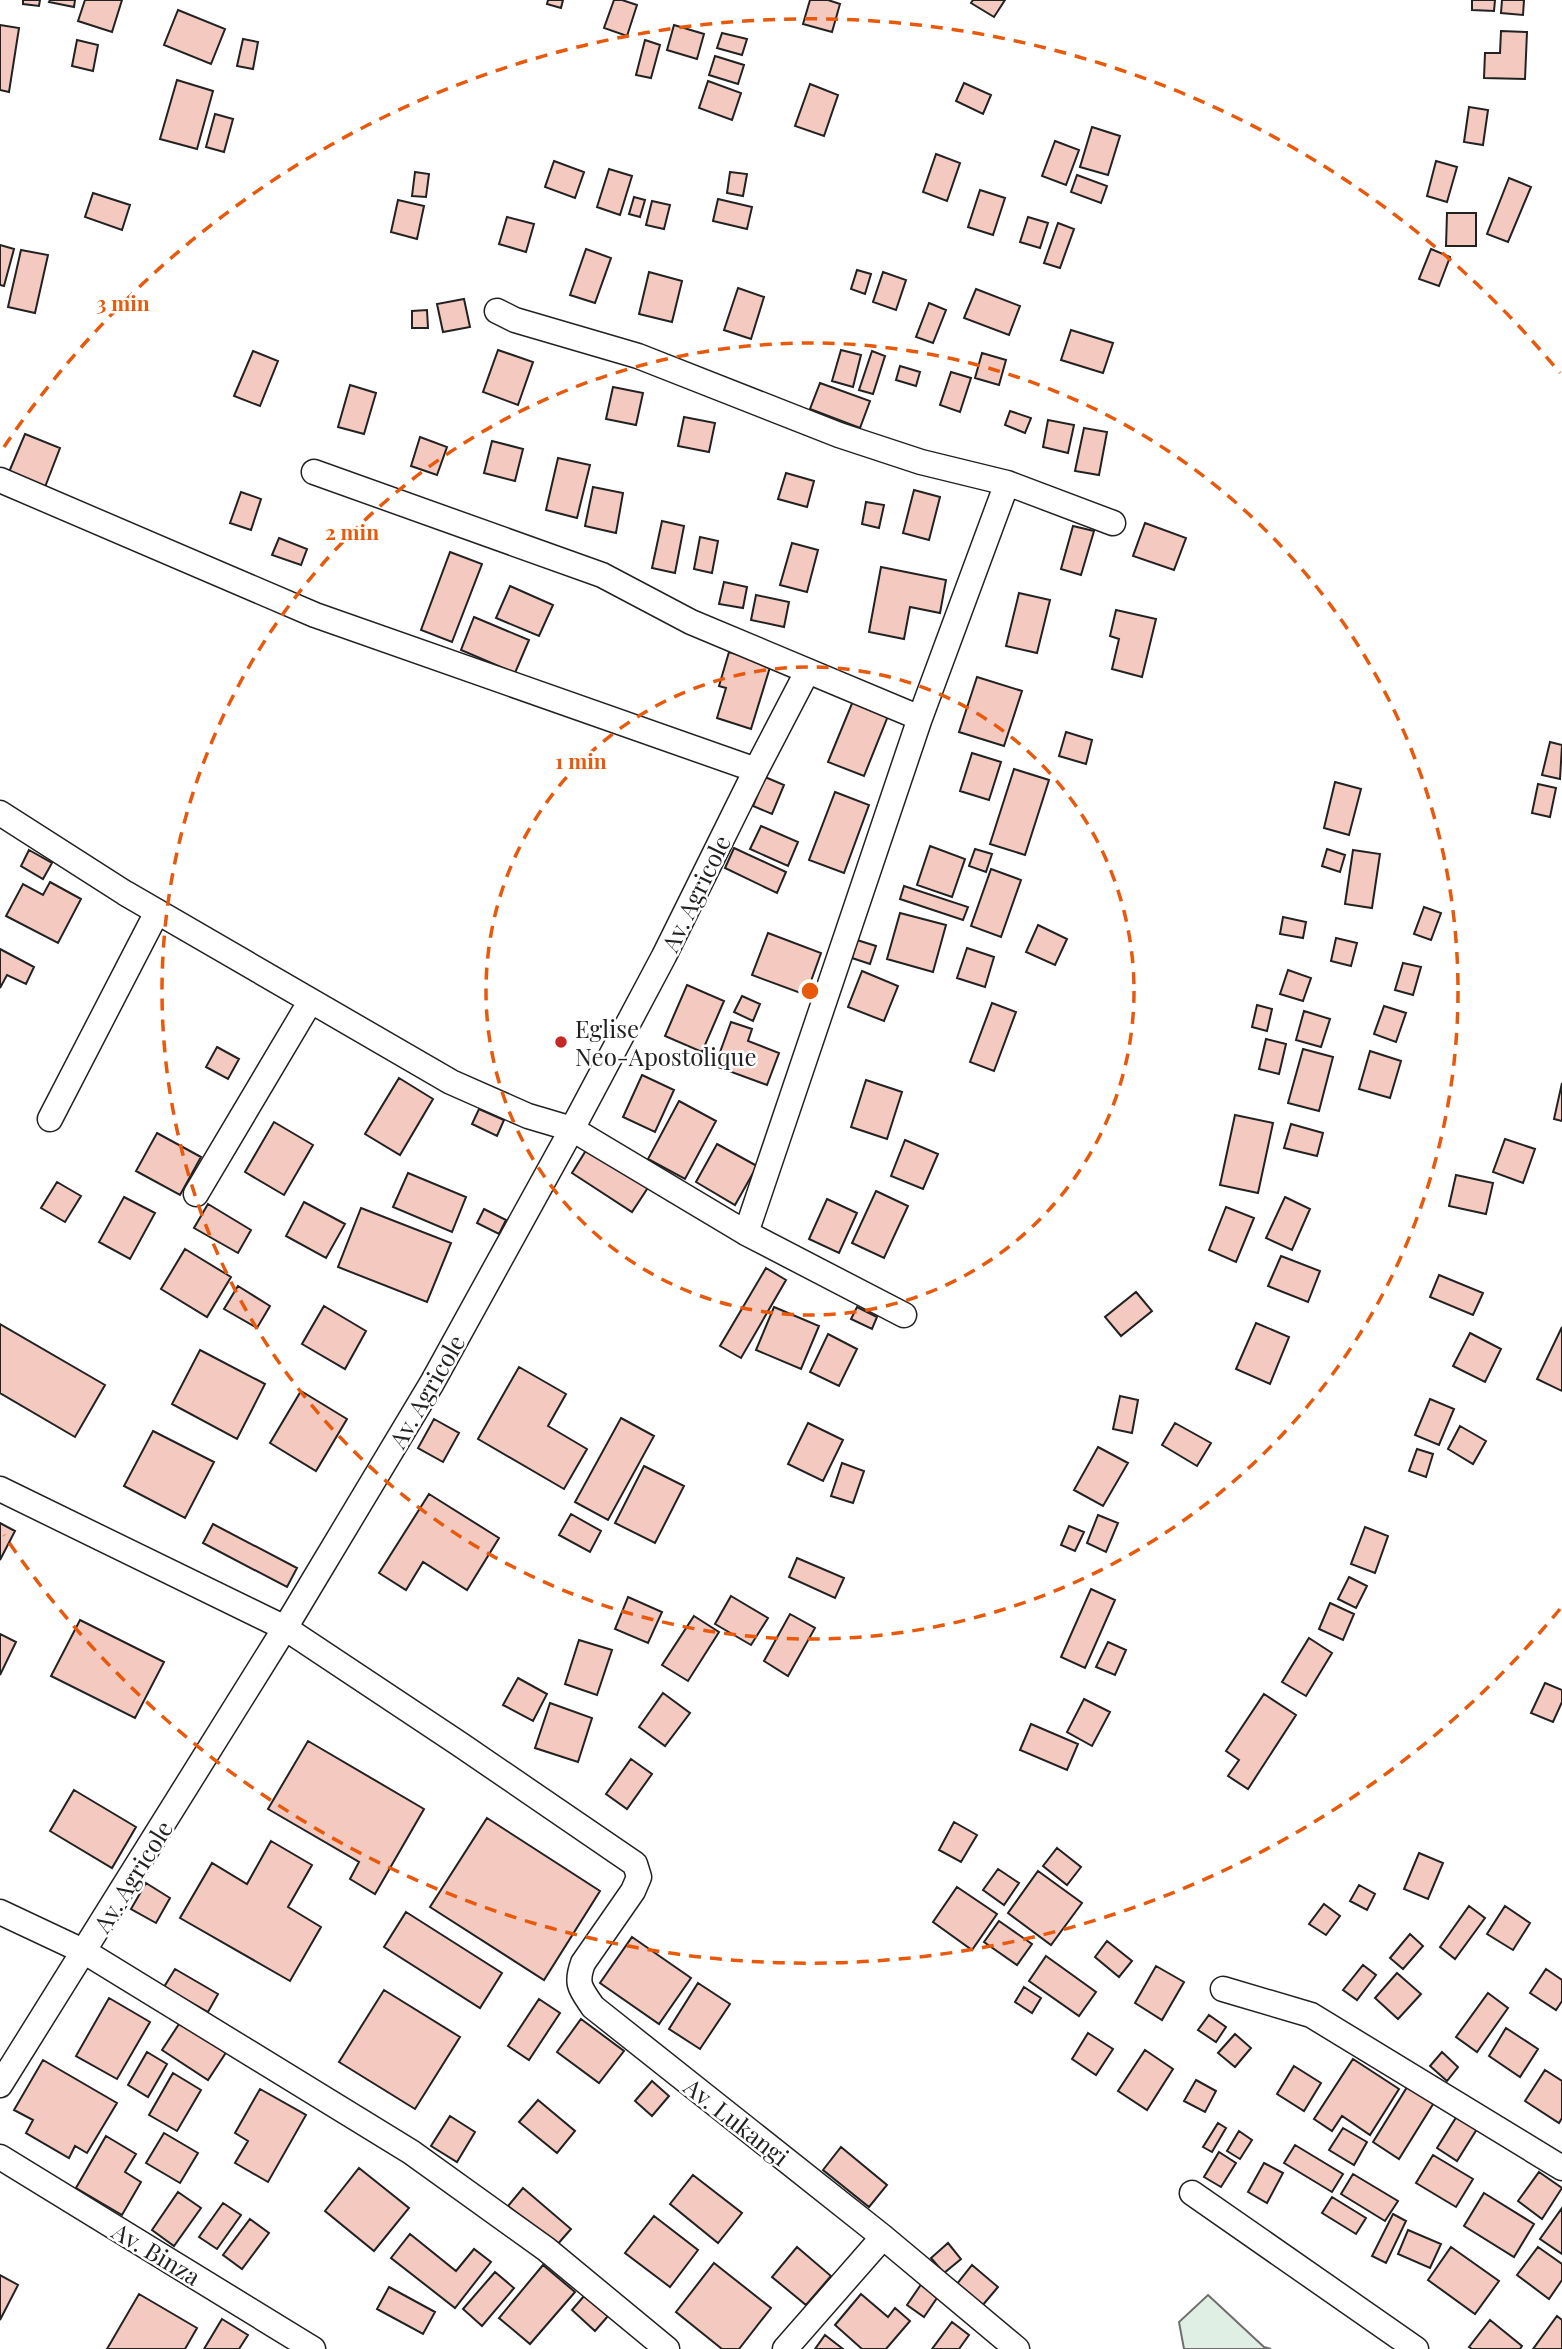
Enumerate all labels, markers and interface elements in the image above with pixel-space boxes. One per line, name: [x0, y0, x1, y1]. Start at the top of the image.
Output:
text: 3 min: [96, 288, 150, 316]
text: 2 min: [325, 517, 379, 545]
text: 1 min: [555, 746, 607, 774]
street label: Av. Agricole: [653, 829, 737, 957]
centre of rings: [798, 979, 822, 1003]
place label: Eglise Neo-Apostolique: [575, 1012, 757, 1072]
marker: Eglise Neo-Apostolique: [553, 1034, 569, 1050]
street label: Av. Agricole: [380, 1328, 471, 1454]
street label: Av. Agricole: [85, 1814, 179, 1939]
street label: Av. Lukangi: [677, 2069, 796, 2172]
street label: Av. Binza: [106, 2214, 207, 2292]

